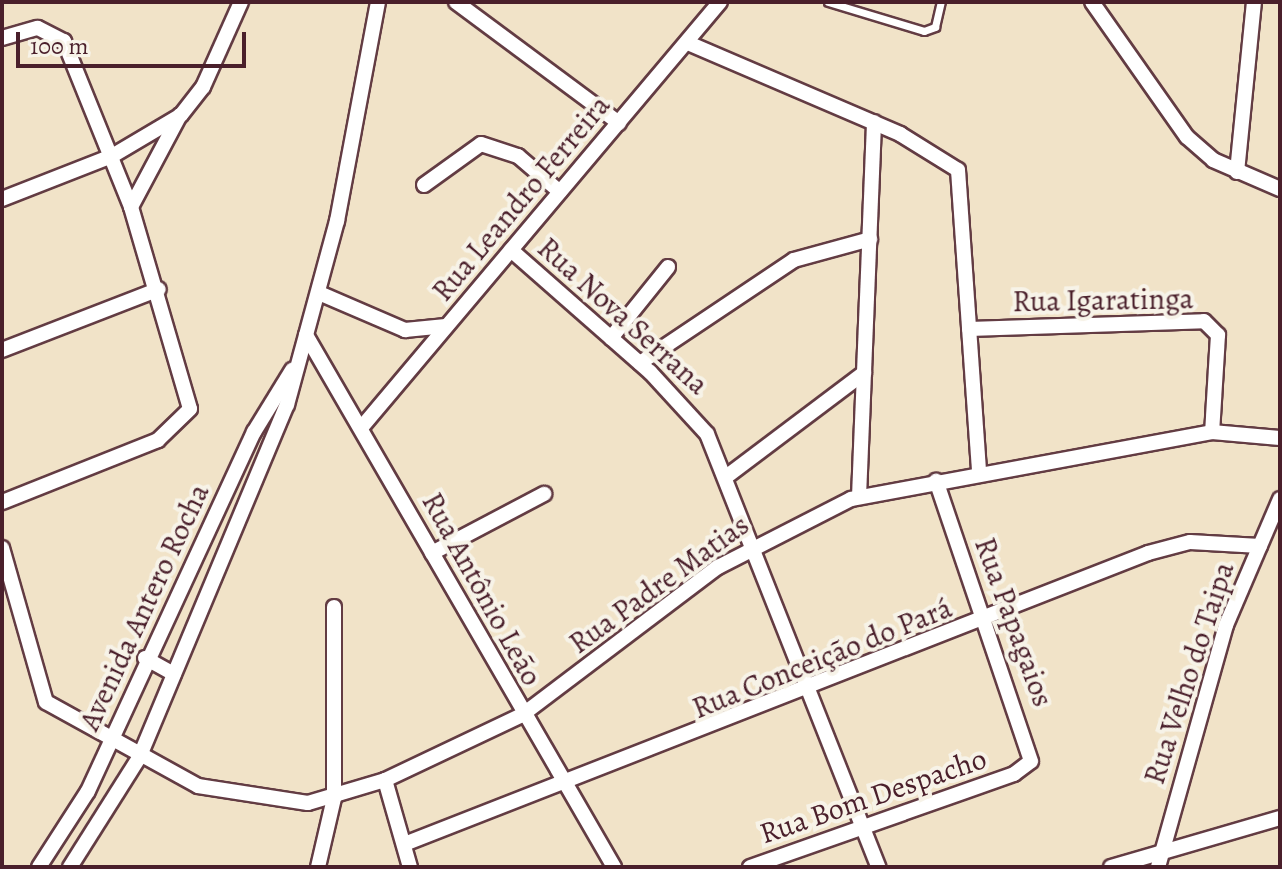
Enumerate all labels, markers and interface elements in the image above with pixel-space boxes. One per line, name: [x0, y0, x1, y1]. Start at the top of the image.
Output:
scale bar: [20, 16, 250, 66]
text: 100 m: [30, 30, 89, 62]
street label: Rua Leandro Ferreira: [424, 88, 618, 308]
street label: Rua Nova Serrana: [530, 230, 716, 402]
street label: Rua Igaratinga: [1012, 280, 1194, 320]
street label: Avenida Antero Rocha: [71, 478, 217, 736]
street label: Rua Antônio Leão: [414, 486, 550, 692]
street label: Rua Padre Matias: [562, 507, 756, 661]
street label: Rua Papagaios: [967, 532, 1061, 712]
street label: Rua Velho do Taipa: [1136, 557, 1242, 789]
street label: Rua Conceição do Pará: [687, 589, 957, 727]
street label: Rua Bom Despacho: [755, 740, 991, 852]

